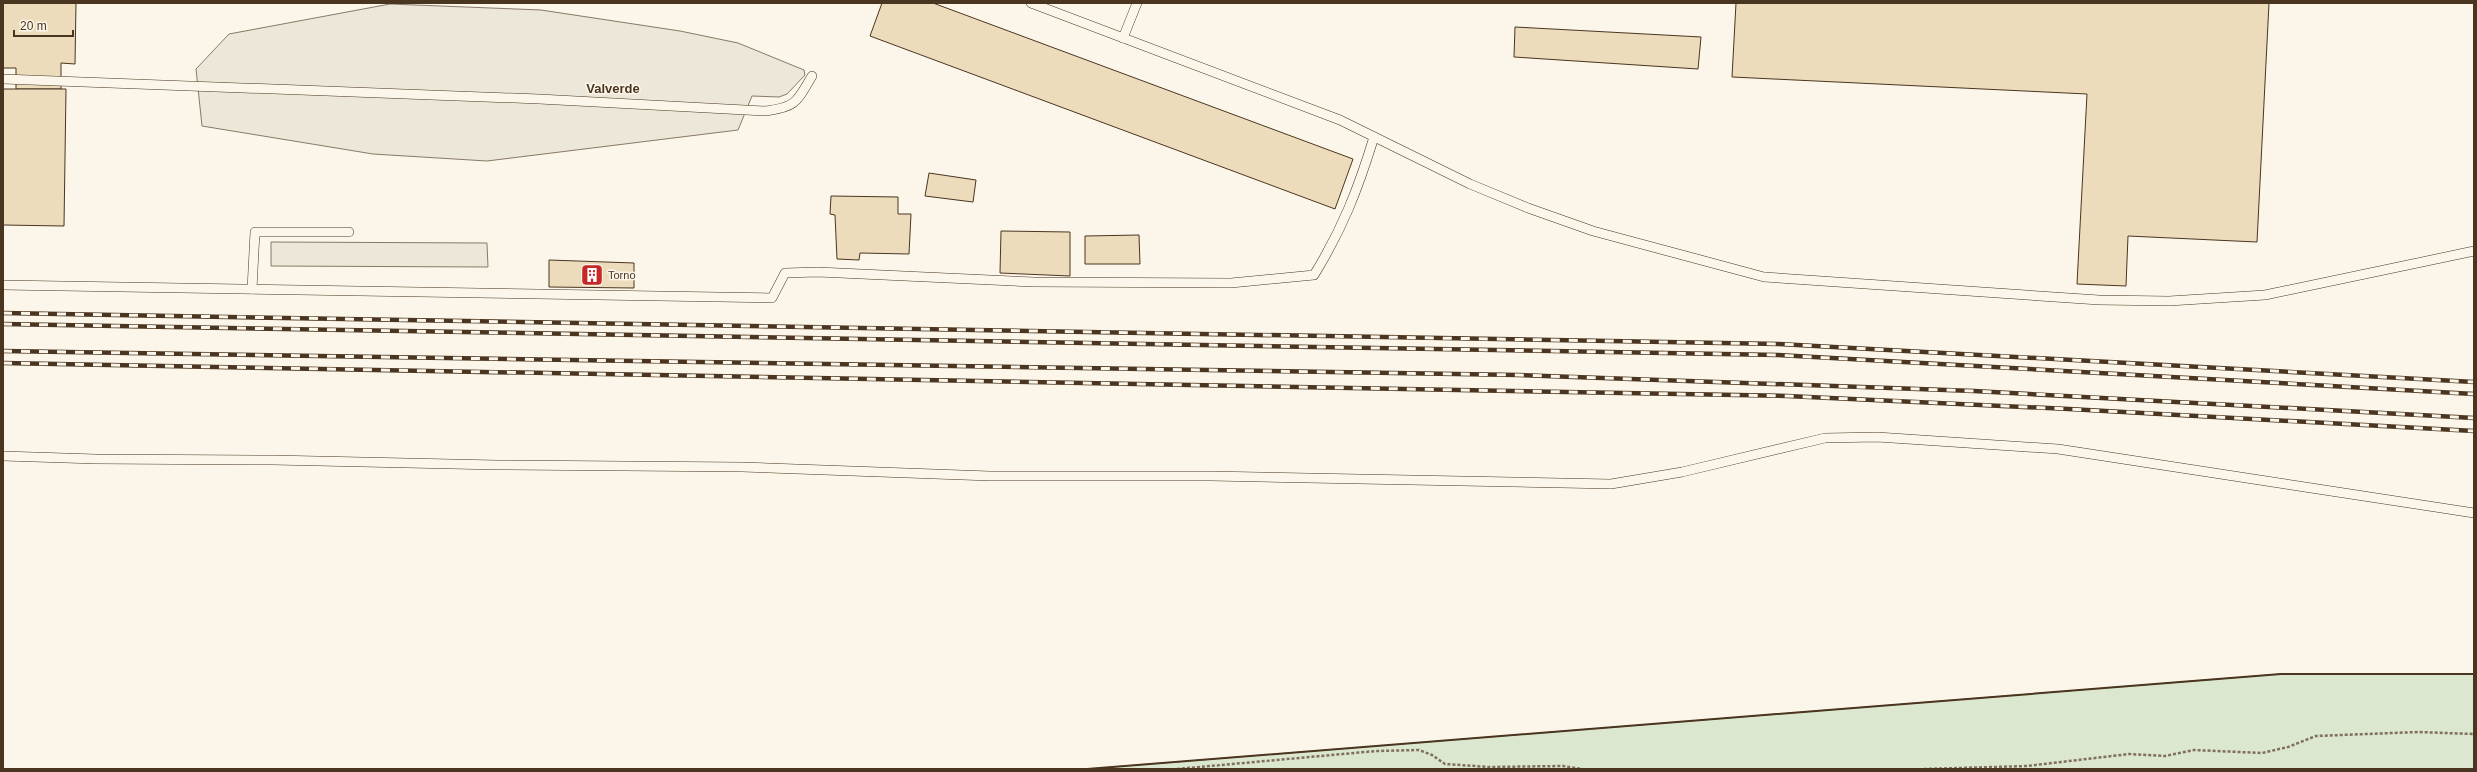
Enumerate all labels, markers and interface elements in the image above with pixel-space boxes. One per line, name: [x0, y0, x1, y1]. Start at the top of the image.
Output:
scale bar: [14, 12, 73, 38]
text: 20 m: [20, 19, 47, 33]
district label: Valverde: [586, 81, 640, 96]
building icon: Torno: [579, 262, 605, 288]
place label: Torno: [608, 269, 636, 281]

